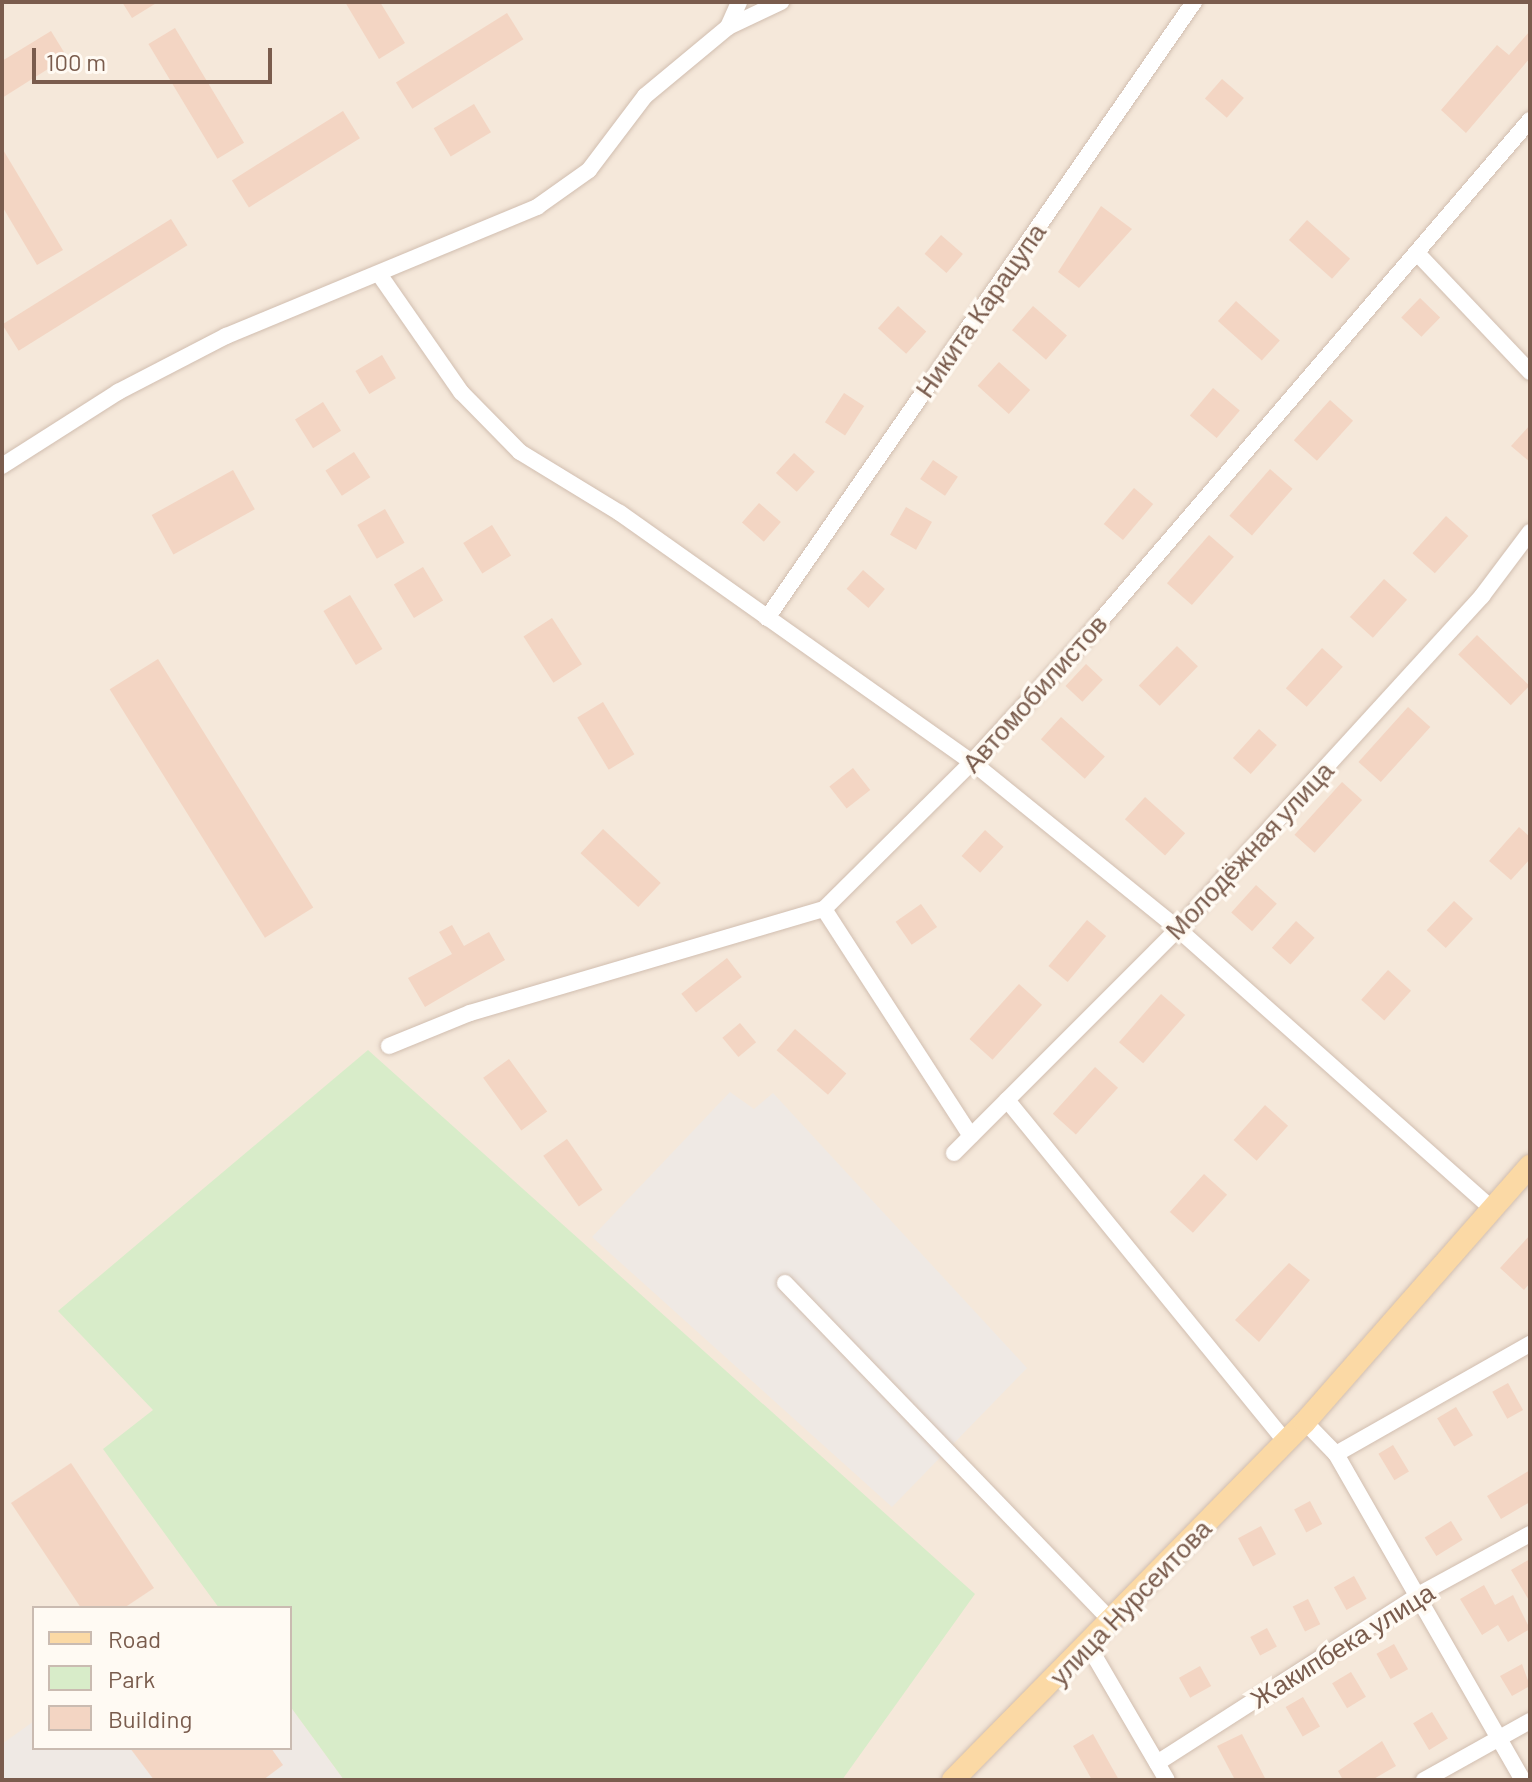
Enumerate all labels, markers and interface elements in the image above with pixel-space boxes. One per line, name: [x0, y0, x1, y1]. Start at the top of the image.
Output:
scale bar: [36, 32, 276, 82]
text: 100 m: [46, 47, 106, 76]
street label: Никита Карацупа: [908, 217, 1052, 403]
street label: Автомобилистов: [955, 608, 1113, 778]
street label: Молодёжная улица: [1159, 755, 1339, 945]
street label: улица Нурсеитова: [1043, 1513, 1217, 1691]
street label: Жакипбека улица: [1244, 1576, 1440, 1714]
legend: [32, 1606, 292, 1750]
text: Road: [108, 1624, 161, 1653]
text: Park: [108, 1664, 155, 1693]
text: Building: [108, 1704, 192, 1733]

